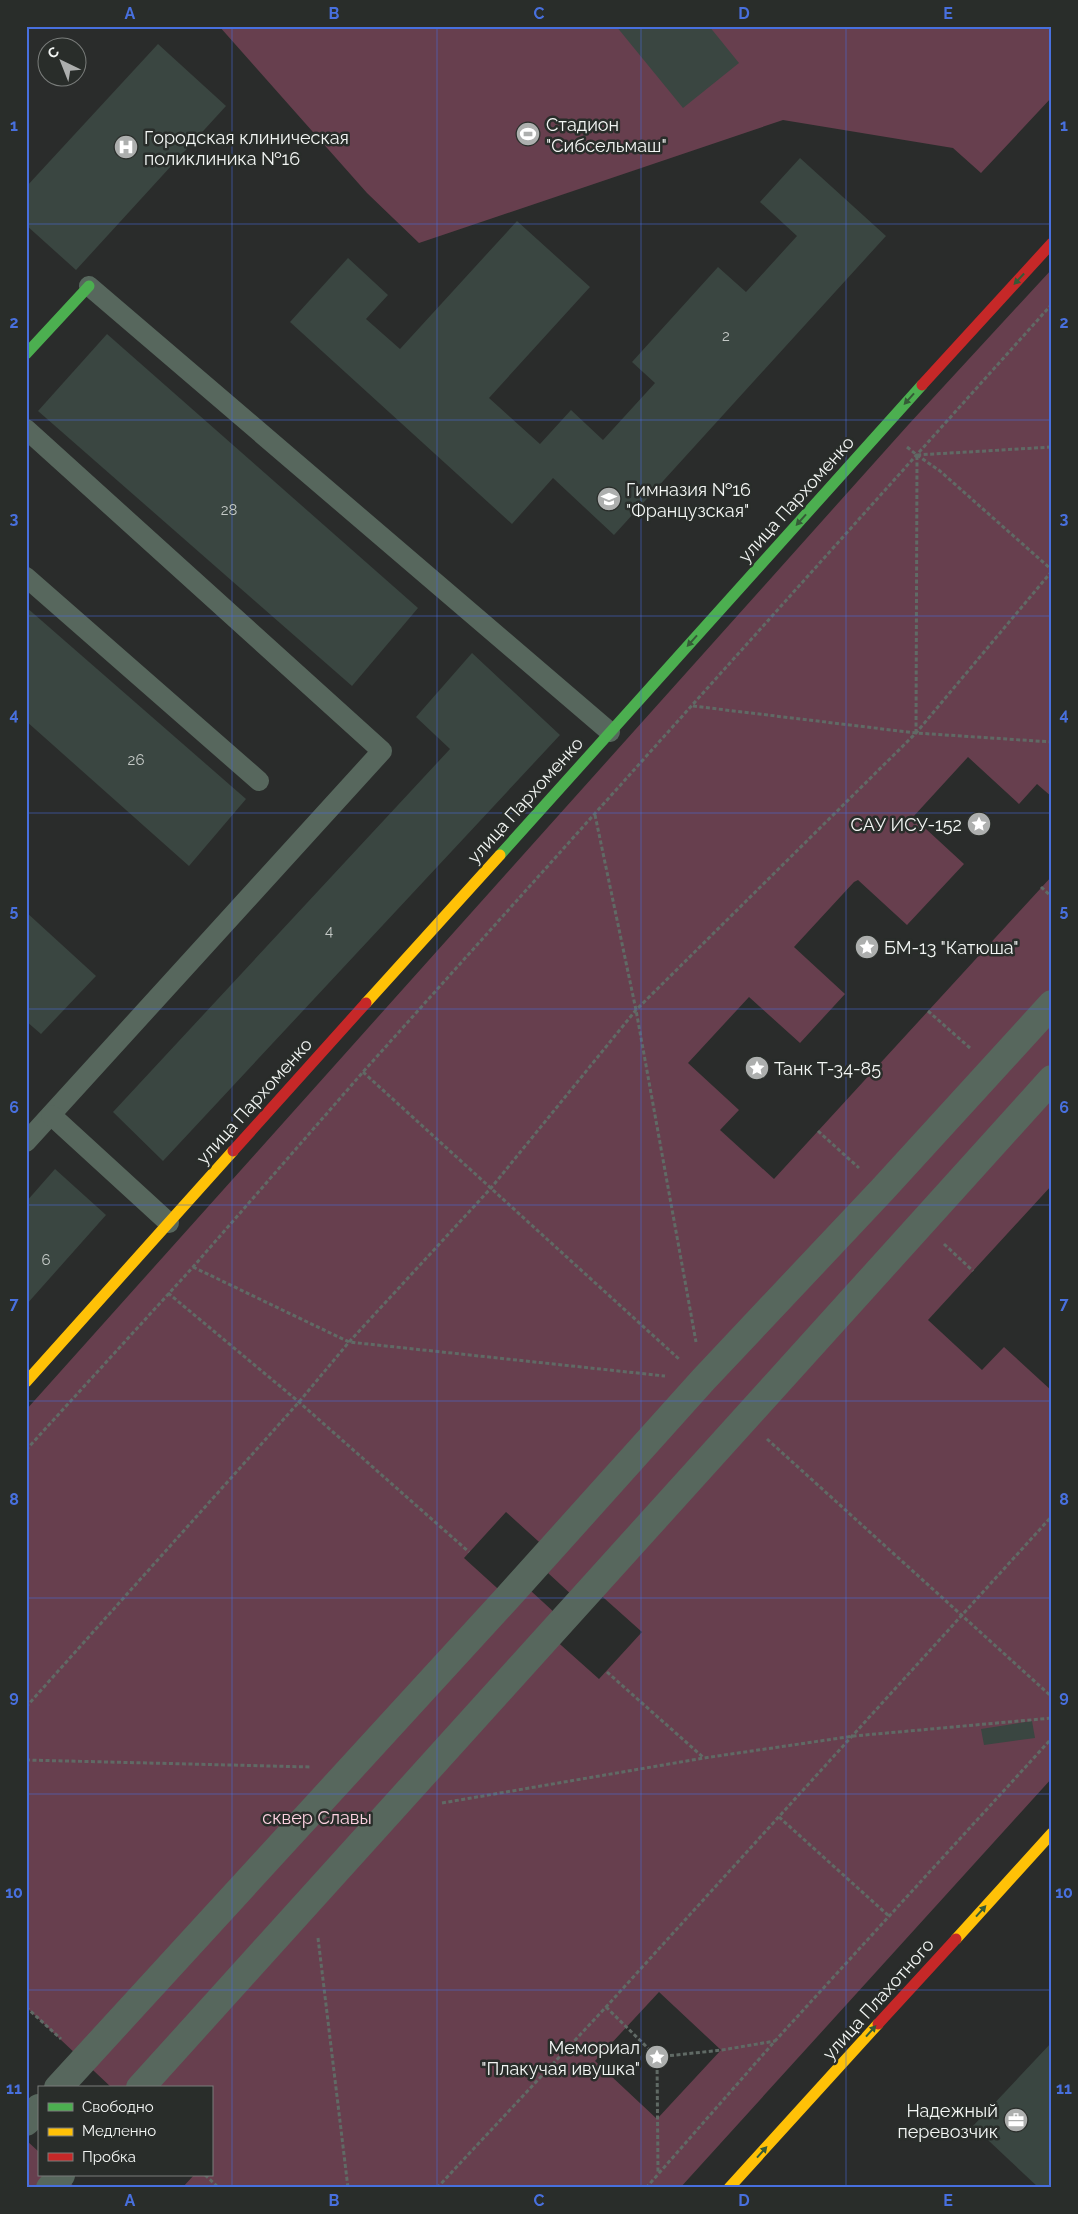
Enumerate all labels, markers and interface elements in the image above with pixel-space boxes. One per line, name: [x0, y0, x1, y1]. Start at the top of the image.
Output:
text: A: [125, 4, 136, 23]
text: B: [329, 4, 340, 23]
text: C: [534, 4, 545, 23]
text: D: [738, 4, 750, 23]
text: E: [943, 4, 953, 23]
north arrow: [38, 38, 88, 88]
text: С: [44, 43, 62, 62]
place label: Стадион "Сибсельмаш": [546, 114, 667, 156]
text: 1: [10, 116, 18, 135]
text: 1: [1060, 116, 1068, 135]
sports icon: Стадион "Сибсельмаш": [515, 121, 541, 147]
place label: Городская клиническая поликлиника №16: [144, 127, 349, 169]
hospital icon: Городская клиническая поликлиника №16: [113, 134, 139, 160]
one-way arrow: [1013, 273, 1025, 285]
text: 2: [9, 313, 19, 332]
text: 2: [1059, 313, 1069, 332]
house number: 2: [722, 327, 730, 345]
one-way arrow: [903, 393, 915, 405]
street label: улица Пархоменко: [734, 431, 858, 566]
place label: Гимназия №16 "Французская": [626, 479, 751, 521]
school or university icon: Гимназия №16 "Французская": [596, 486, 622, 512]
house number: 28: [221, 501, 237, 519]
text: 3: [10, 509, 19, 528]
text: 3: [1060, 509, 1069, 528]
one-way arrow: [795, 514, 807, 526]
one-way arrow: [686, 635, 698, 647]
text: 4: [9, 705, 19, 724]
text: 4: [1059, 705, 1069, 724]
street label: улица Пархоменко: [463, 732, 587, 867]
house number: 26: [128, 751, 144, 769]
place icon: САУ ИСУ-152: [966, 811, 992, 837]
place label: САУ ИСУ-152: [850, 814, 962, 835]
text: 5: [10, 901, 19, 920]
text: 5: [1060, 901, 1069, 920]
house number: 4: [325, 922, 333, 940]
place icon: БМ-13 "Катюша": [854, 934, 880, 960]
place label: БМ-13 "Катюша": [884, 937, 1019, 958]
street label: улица Пархоменко: [192, 1033, 316, 1168]
place icon: Танк Т-34-85: [744, 1055, 770, 1081]
place label: Танк Т-34-85: [774, 1058, 881, 1079]
text: 6: [9, 1098, 19, 1117]
text: 6: [1059, 1098, 1069, 1117]
house number: 6: [41, 1251, 51, 1269]
text: 7: [10, 1294, 19, 1313]
text: 7: [1060, 1294, 1069, 1313]
text: 8: [9, 1490, 19, 1509]
text: 8: [1059, 1490, 1069, 1509]
text: 9: [9, 1687, 19, 1706]
text: 9: [1059, 1687, 1069, 1706]
park label: сквер Славы: [262, 1807, 372, 1828]
text: 10: [5, 1883, 23, 1902]
text: 10: [1055, 1883, 1073, 1902]
one-way arrow: [975, 1906, 987, 1918]
street label: улица Плахотного: [818, 1934, 938, 2064]
one-way arrow: [865, 2026, 877, 2038]
place label: Мемориал "Плакучая ивушка": [481, 2037, 640, 2079]
place icon: Мемориал "Плакучая ивушка": [644, 2044, 670, 2070]
text: 11: [6, 2079, 22, 2098]
text: 11: [1056, 2079, 1072, 2098]
legend: [38, 2086, 212, 2176]
text: Свободно: [82, 2098, 154, 2116]
place label: Надежный перевозчик: [898, 2100, 998, 2142]
office icon: Надежный перевозчик: [1003, 2107, 1029, 2133]
text: Медленно: [82, 2122, 156, 2140]
one-way arrow: [756, 2146, 768, 2158]
text: Пробка: [82, 2148, 136, 2166]
text: A: [125, 2191, 136, 2210]
text: B: [329, 2191, 340, 2210]
text: C: [534, 2191, 545, 2210]
text: D: [738, 2191, 750, 2210]
text: E: [943, 2191, 953, 2210]

